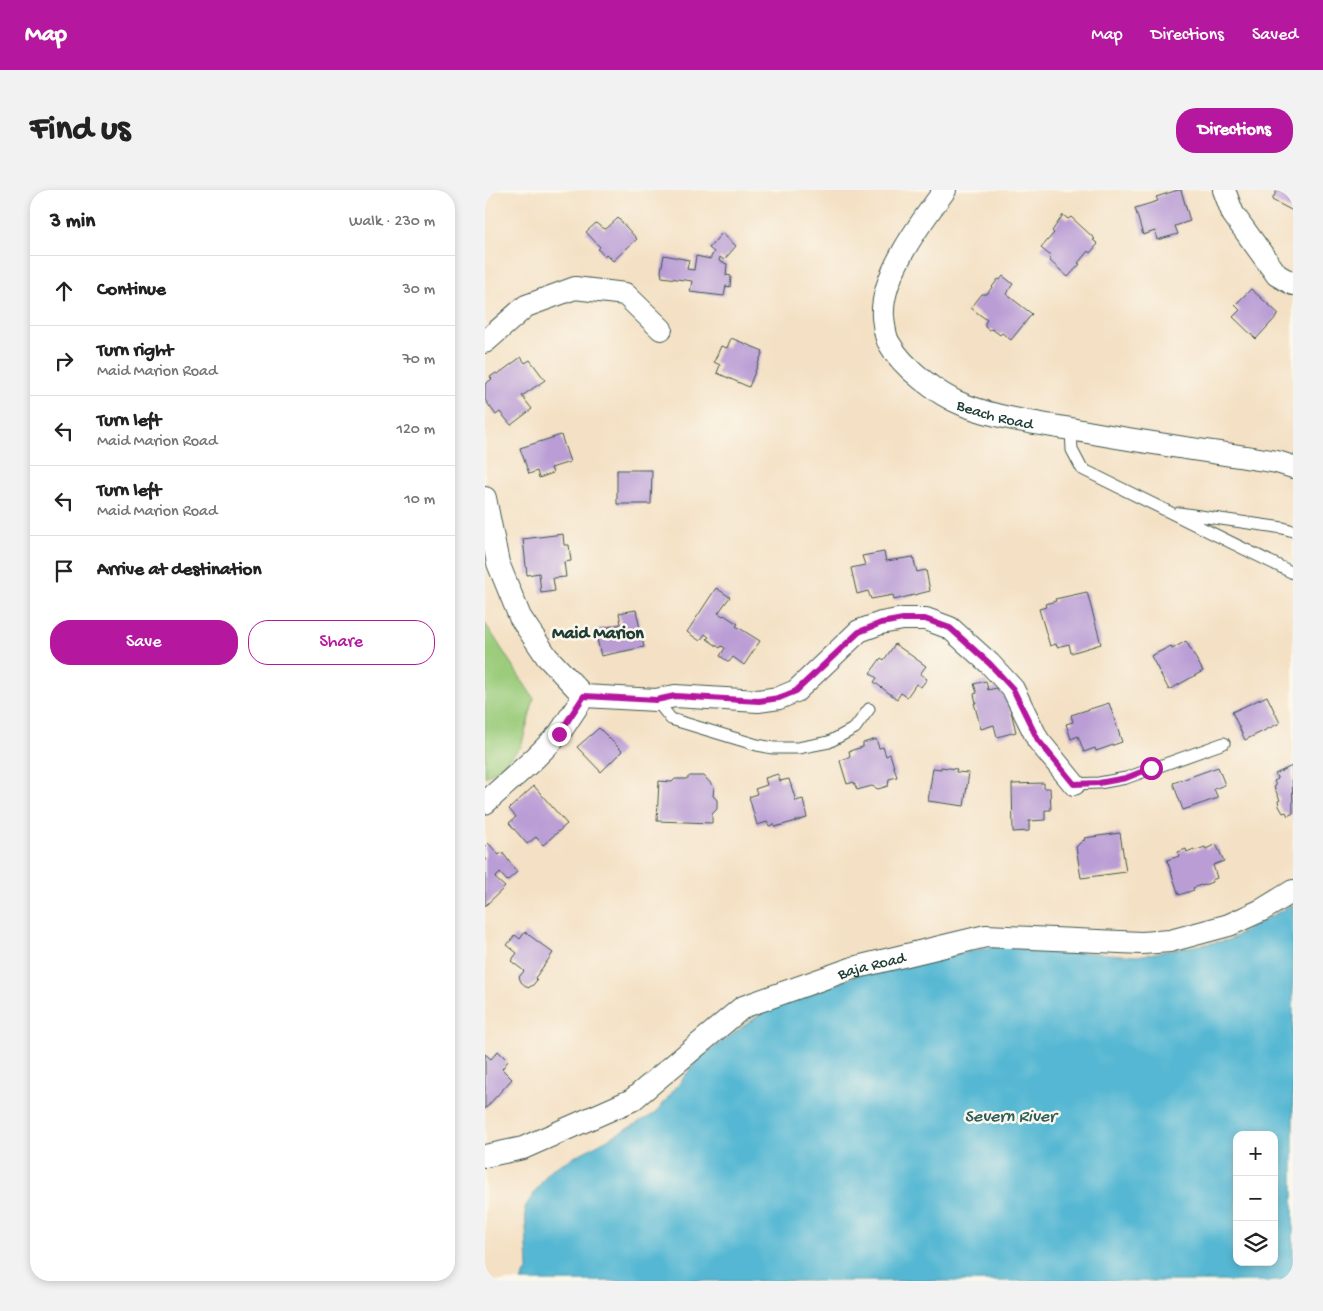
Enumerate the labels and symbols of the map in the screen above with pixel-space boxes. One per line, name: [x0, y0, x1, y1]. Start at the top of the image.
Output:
street label: Beach Road: [952, 397, 1036, 436]
district label: Maid Marion: [552, 624, 644, 645]
route end: [548, 723, 571, 746]
route start: [1140, 757, 1163, 780]
street label: Baja Road: [835, 949, 909, 986]
water label: Severn River: [965, 1107, 1059, 1128]

